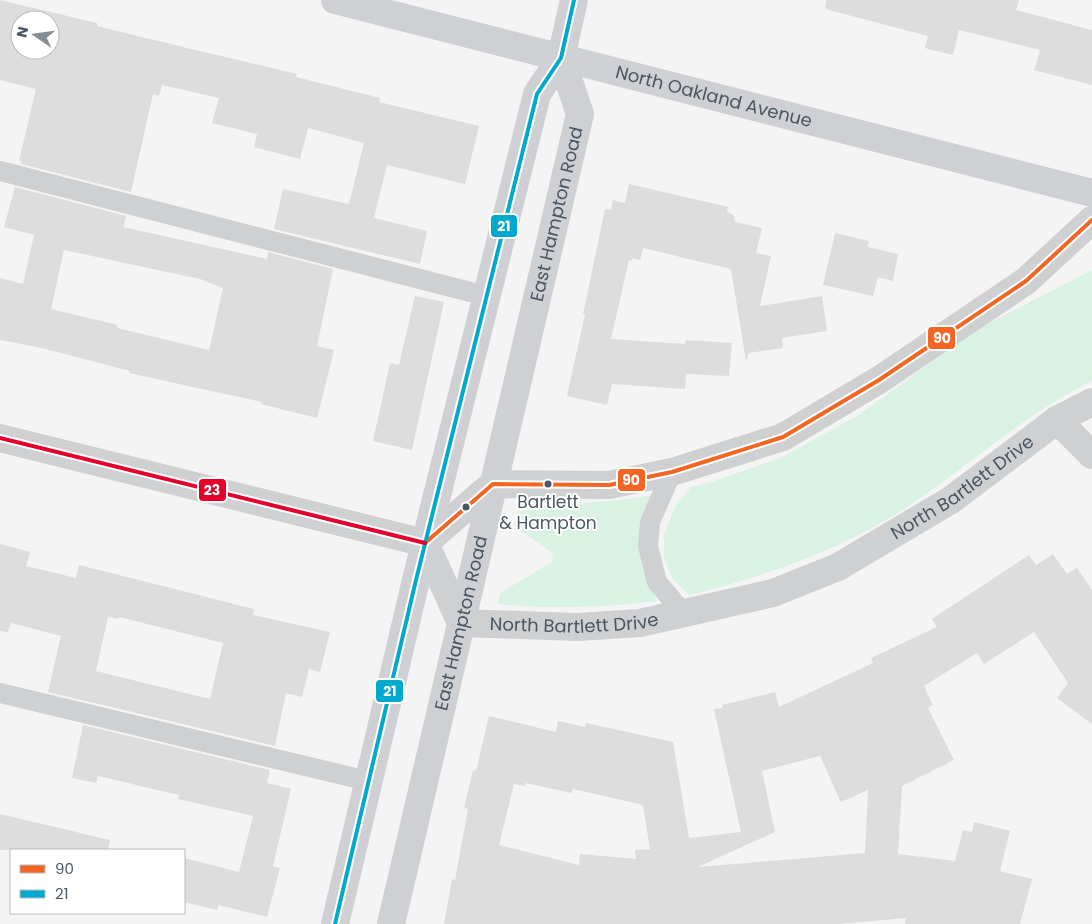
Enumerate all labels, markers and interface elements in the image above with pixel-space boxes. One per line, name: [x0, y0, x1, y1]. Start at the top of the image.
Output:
north arrow: [10, 10, 60, 60]
text: N: [11, 25, 33, 39]
street label: North Oakland Avenue: [613, 59, 815, 133]
street label: East Hampton Road: [524, 124, 589, 304]
line badge: 21: [490, 214, 518, 238]
text: 21: [497, 216, 511, 236]
line badge: 90: [927, 326, 956, 350]
text: 90: [933, 328, 951, 348]
street label: North Bartlett Drive: [886, 429, 1039, 545]
line badge: 90: [617, 468, 646, 492]
text: 90: [622, 470, 640, 490]
line badge: 23: [198, 478, 227, 502]
marker: Bartlett & Hampton: [543, 479, 553, 489]
text: 23: [204, 480, 220, 500]
place label: Bartlett & Hampton: [499, 490, 597, 535]
unlabelled marker: [461, 502, 471, 512]
street label: East Hampton Road: [428, 533, 493, 713]
street label: North Bartlett Drive: [489, 606, 661, 639]
line badge: 21: [375, 679, 404, 703]
text: 21: [383, 681, 397, 701]
legend: [10, 849, 185, 914]
text: 90: [55, 858, 74, 879]
text: 21: [55, 883, 68, 904]

